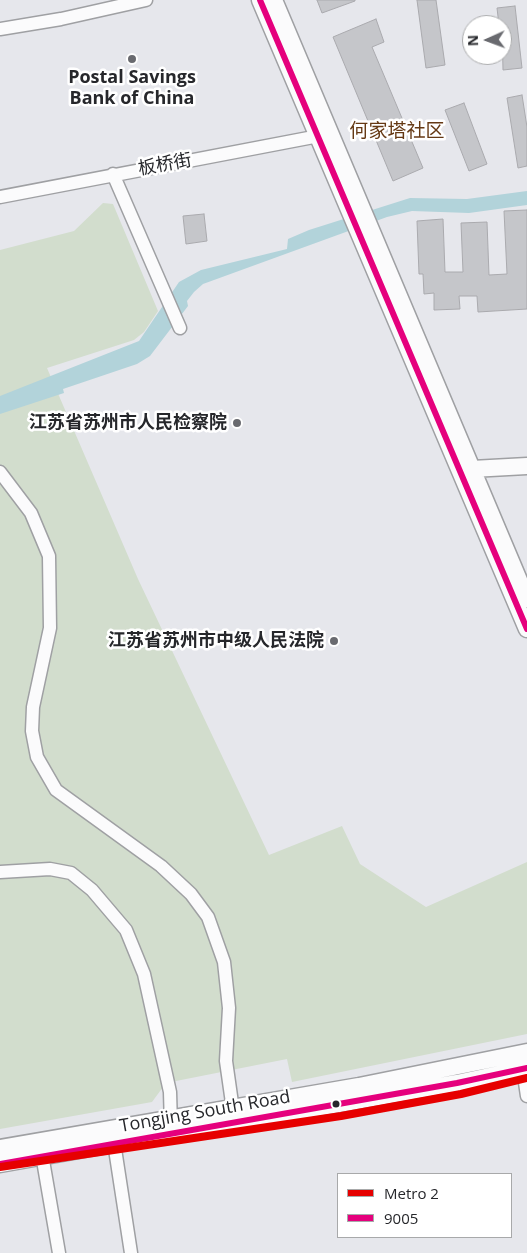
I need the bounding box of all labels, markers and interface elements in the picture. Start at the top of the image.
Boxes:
north arrow [462,15,512,65]
text: N [463,34,482,47]
marker: Postal Savings Bank of China [126,53,138,65]
place label: Postal Savings Bank of China [68,67,196,110]
district label: 何家塔社区 [350,121,444,143]
street label: 板桥街 [137,150,193,180]
place label: 江苏省苏州市人民检察院 [29,412,227,434]
marker: 江苏省苏州市人民检察院 [231,417,243,429]
place label: 江苏省苏州市中级人民法院 [108,630,324,652]
marker: 江苏省苏州市中级人民法院 [328,635,340,647]
street label: Tongjing South Road [118,1086,292,1138]
unlabelled marker [331,1099,341,1109]
legend [337,1173,512,1238]
text: Metro 2 [384,1183,439,1203]
text: 9005 [384,1208,418,1228]

